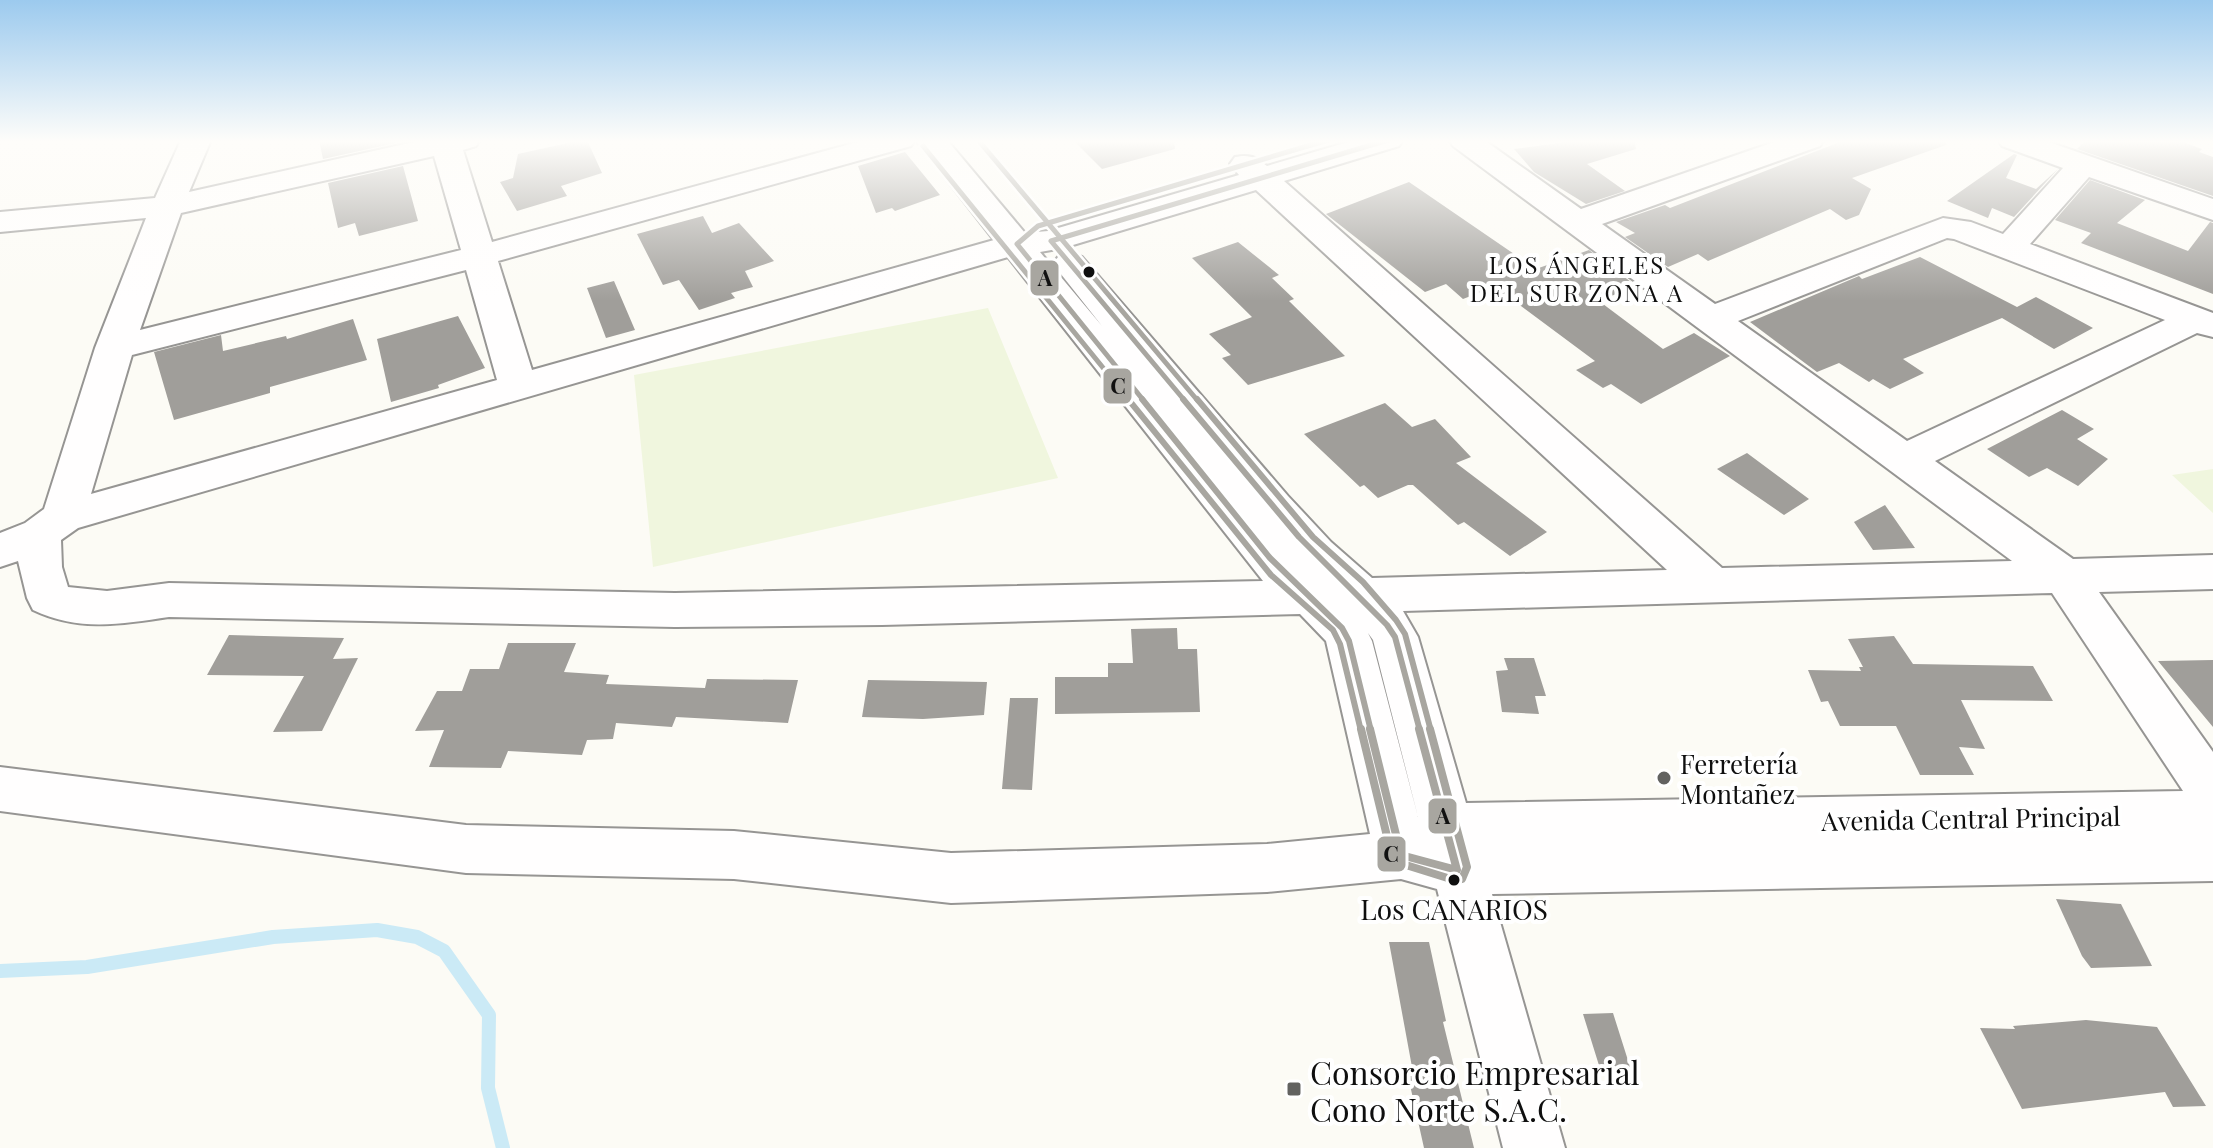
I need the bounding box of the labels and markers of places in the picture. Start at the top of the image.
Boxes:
unlabelled marker [1081,264,1097,280]
place label: Ferretería Montañez [1680,746,1798,811]
marker: Ferretería Montañez [1655,769,1673,787]
marker: Los CANARIOS [1446,872,1462,888]
place label: Los CANARIOS [1360,890,1548,927]
place label: Consorcio Empresarial Cono Norte S.A.C. [1310,1050,1640,1130]
marker: Consorcio Empresarial Cono Norte S.A.C. [1285,1080,1303,1098]

